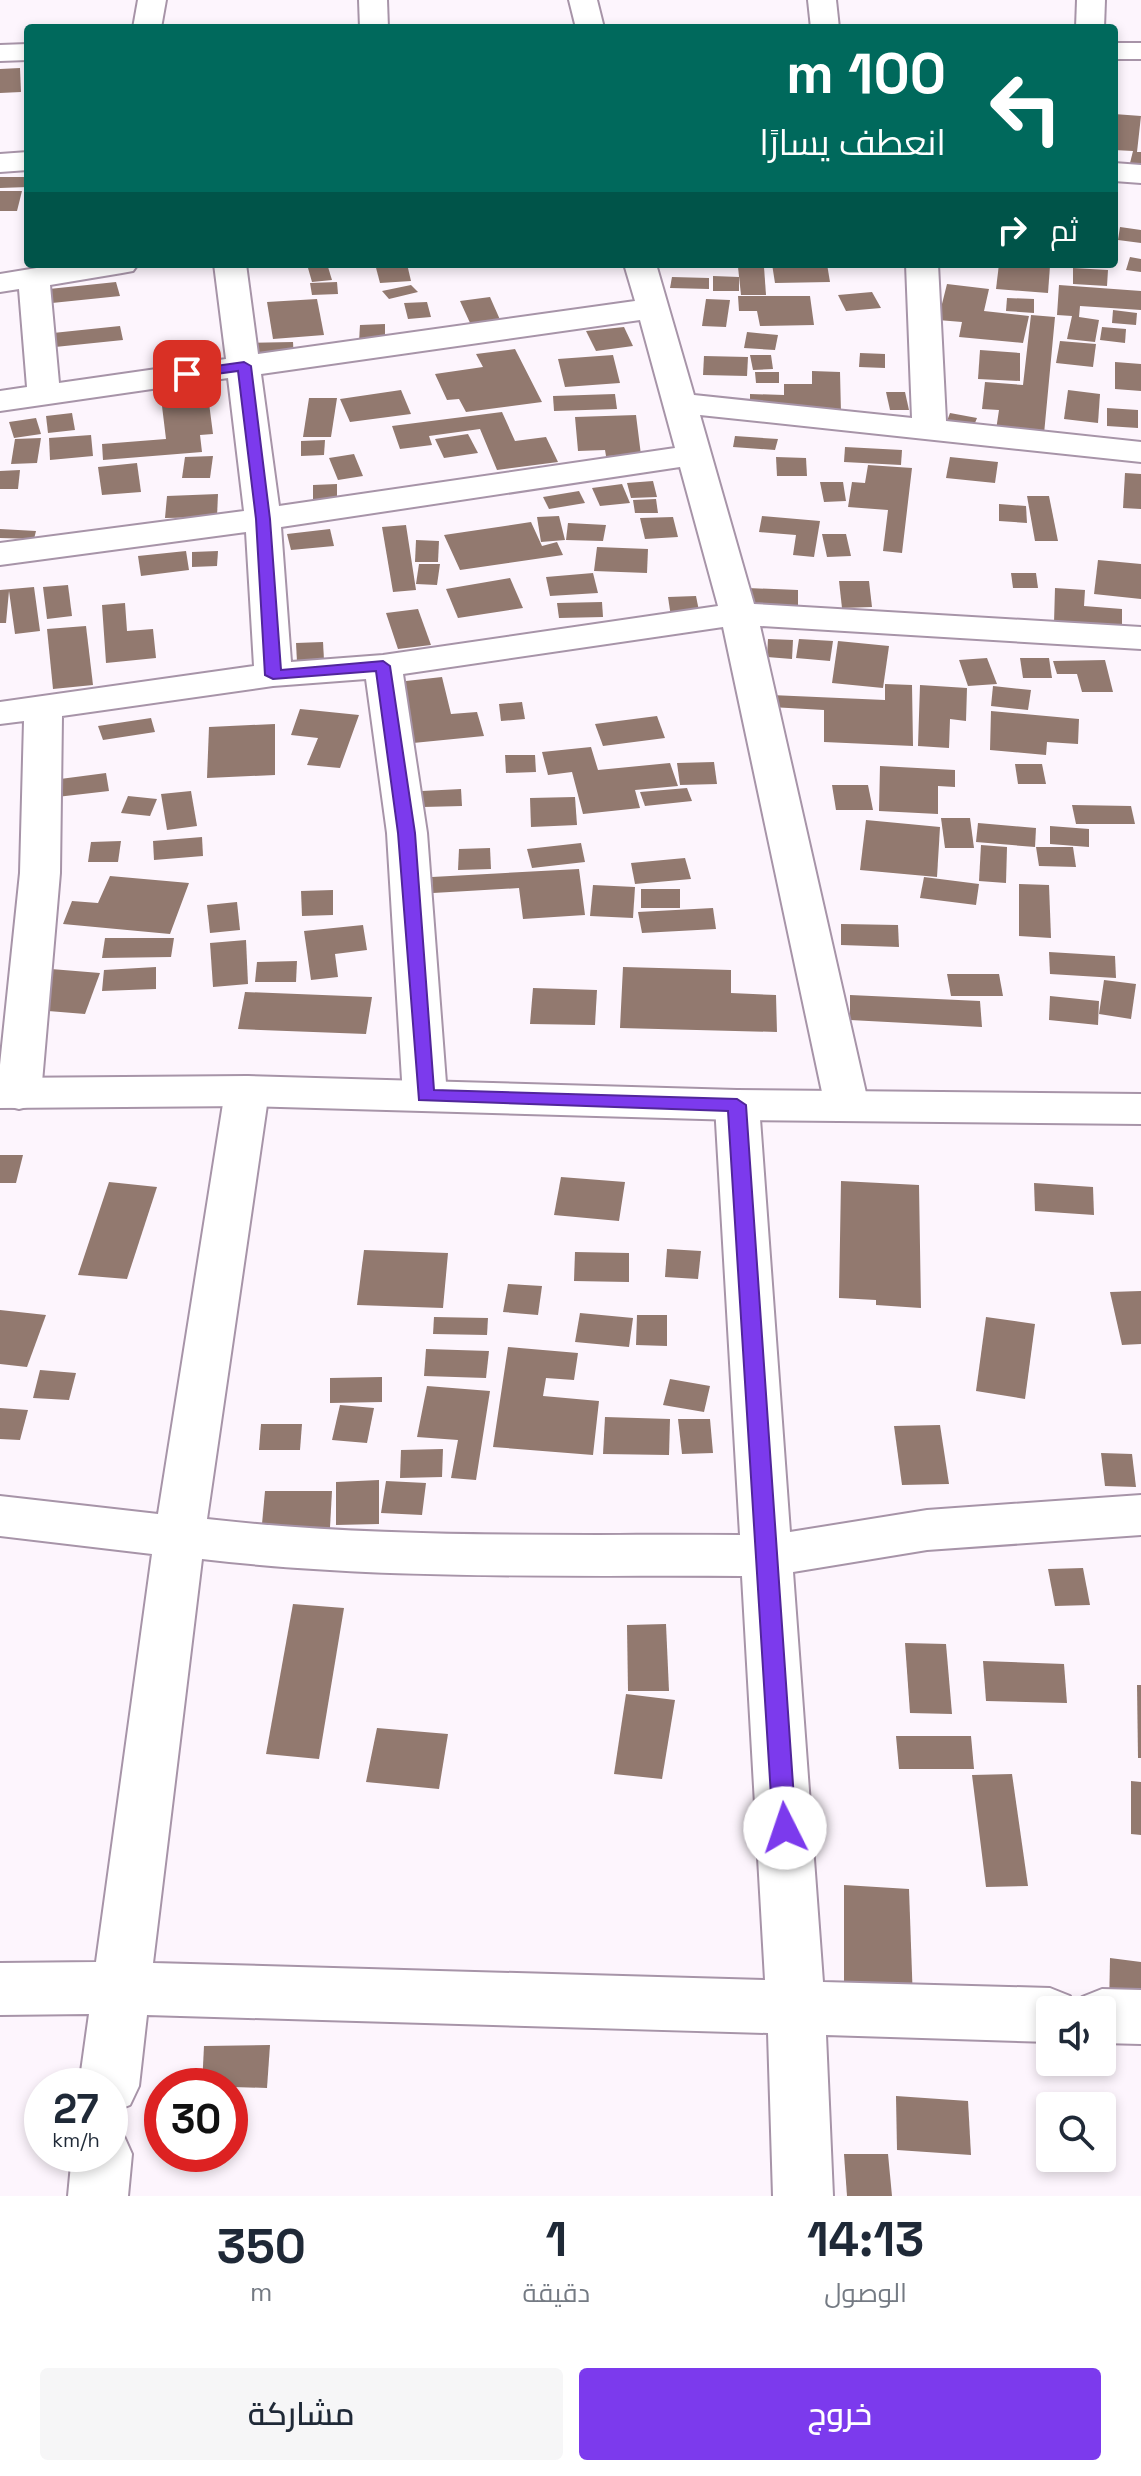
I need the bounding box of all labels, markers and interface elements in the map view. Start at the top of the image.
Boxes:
text: 100 m [786,38,946,109]
icon: left [974,56,1078,160]
text: انعطف يسارًا [759,120,946,166]
icon: right [990,208,1034,252]
text: ثم [1050,211,1078,250]
pin [153,340,221,408]
icon: arrive [165,352,209,396]
position arrow [743,1786,827,1870]
map controls [1036,1996,1116,2172]
button: sound [1036,1996,1116,2076]
speed limit sign: 30 [144,2068,248,2172]
text: 27 [53,2084,99,2135]
button: search [1036,2092,1116,2172]
text: km/h [52,2127,100,2153]
text: 1 [546,2209,567,2270]
text: 14:13 [807,2209,924,2270]
text: 350 [217,2216,306,2277]
text: m [250,2275,272,2309]
text: دقيقة [523,2276,590,2310]
text: الوصول [824,2276,907,2310]
button: مشاركة [40,2368,563,2460]
button: خروج [579,2368,1101,2460]

